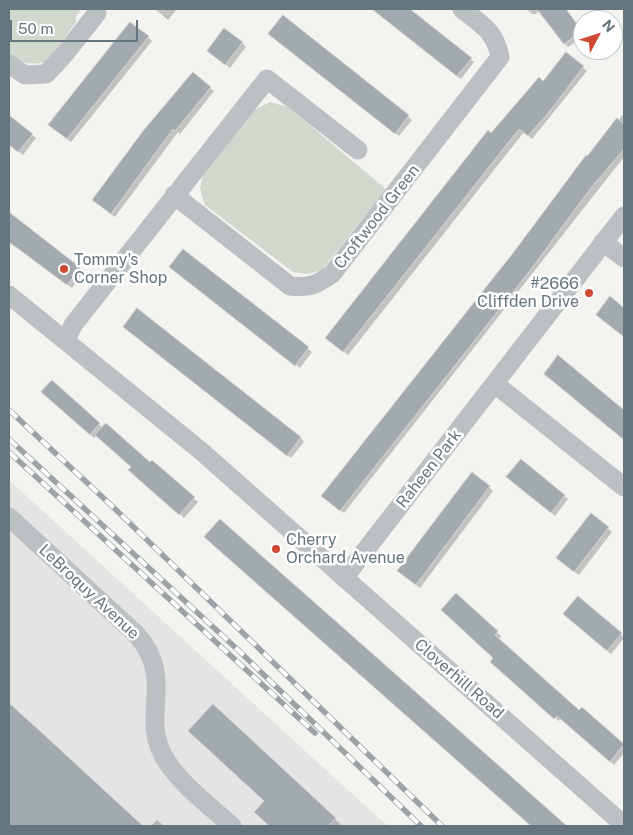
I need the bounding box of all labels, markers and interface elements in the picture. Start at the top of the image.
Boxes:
scale bar [12,10,140,42]
north arrow [573,10,623,60]
text: N [599,17,618,35]
text: 50 m [18,20,53,37]
street label: Croftwood Green [330,161,424,273]
place label: Tommy's Corner Shop [74,250,167,288]
marker: Tommy's Corner Shop [58,263,70,275]
place label: #2666 Cliffden Drive [477,274,579,312]
marker: #2666 Cliffden Drive [583,287,595,299]
street label: Raheen Park [392,426,466,512]
place label: Cherry Orchard Avenue [286,530,405,568]
street label: LeBroquy Avenue [35,541,143,643]
marker: Cherry Orchard Avenue [270,543,282,555]
street label: Cloverhill Road [410,635,508,723]

